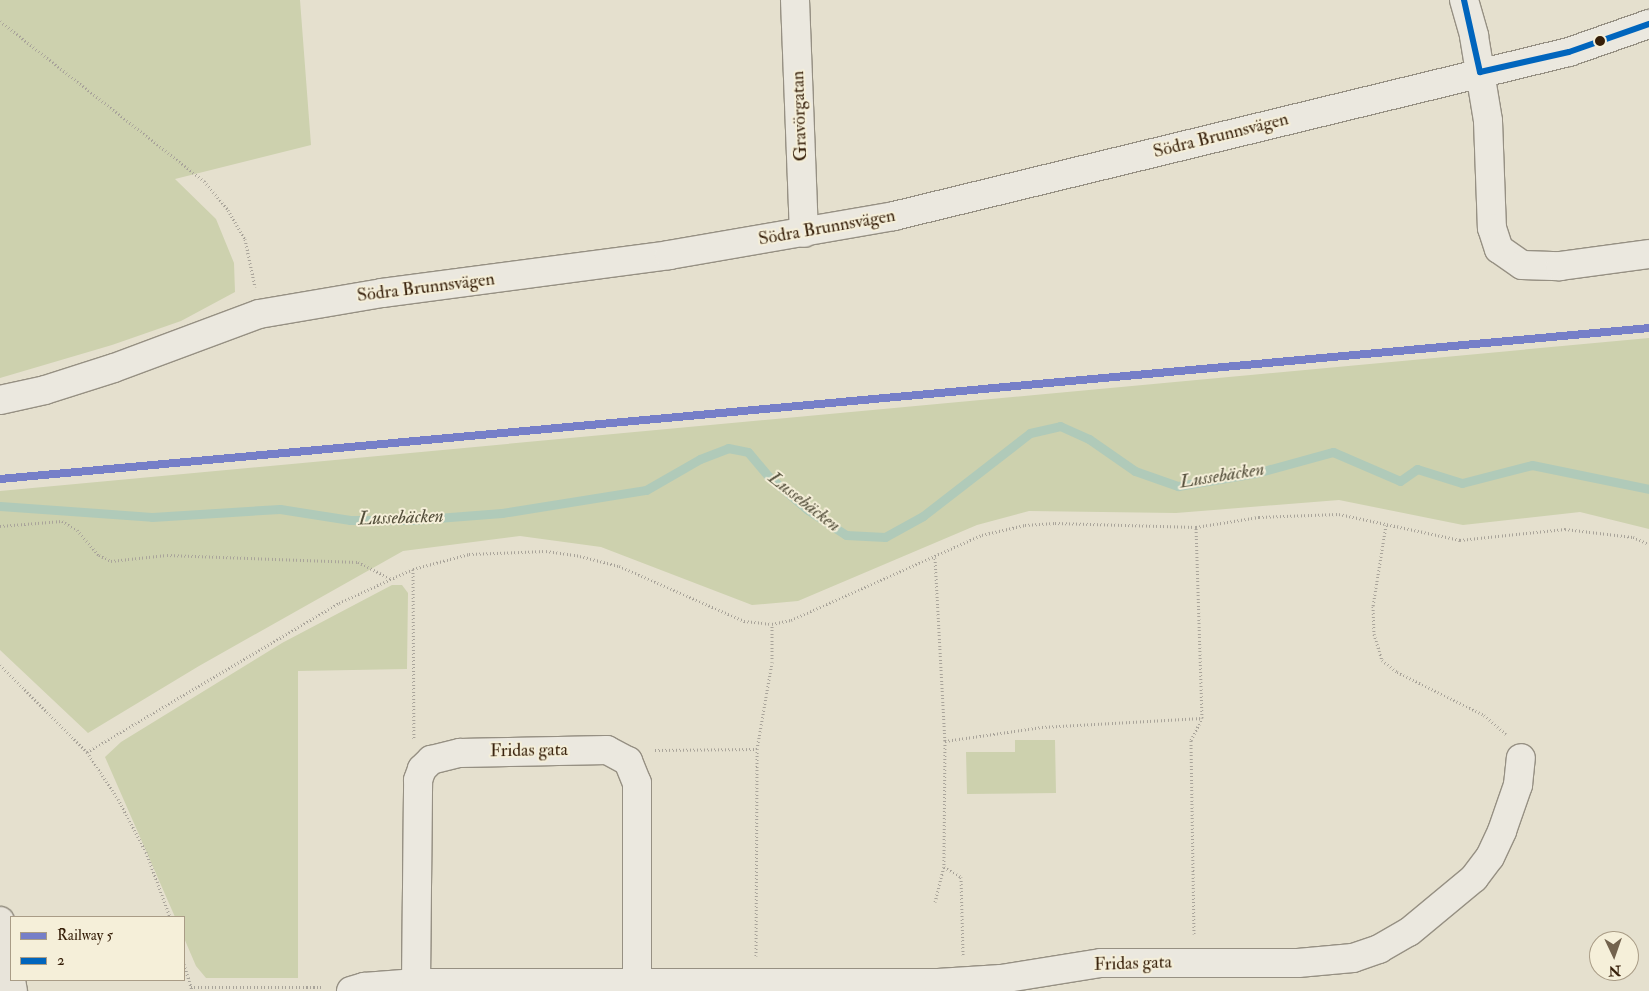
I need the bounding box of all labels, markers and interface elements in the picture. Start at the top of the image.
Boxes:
unlabelled marker [1595,36,1605,46]
street label: Gravörgatan [788,70,812,162]
street label: Södra Brunnsvägen [1151,109,1291,163]
street label: Södra Brunnsvägen [757,205,897,251]
street label: Södra Brunnsvägen [356,269,496,307]
water label: Lussebäcken [1178,458,1266,494]
water label: Lussebäcken [763,467,845,537]
water label: Lussebäcken [358,505,444,531]
street label: Fridas gata [490,740,568,762]
legend [10,916,185,981]
text: Railway 5 [57,926,113,945]
north arrow [1589,931,1639,981]
text: 2 [57,951,65,970]
street label: Fridas gata [1094,952,1172,976]
text: N [1608,962,1621,979]

